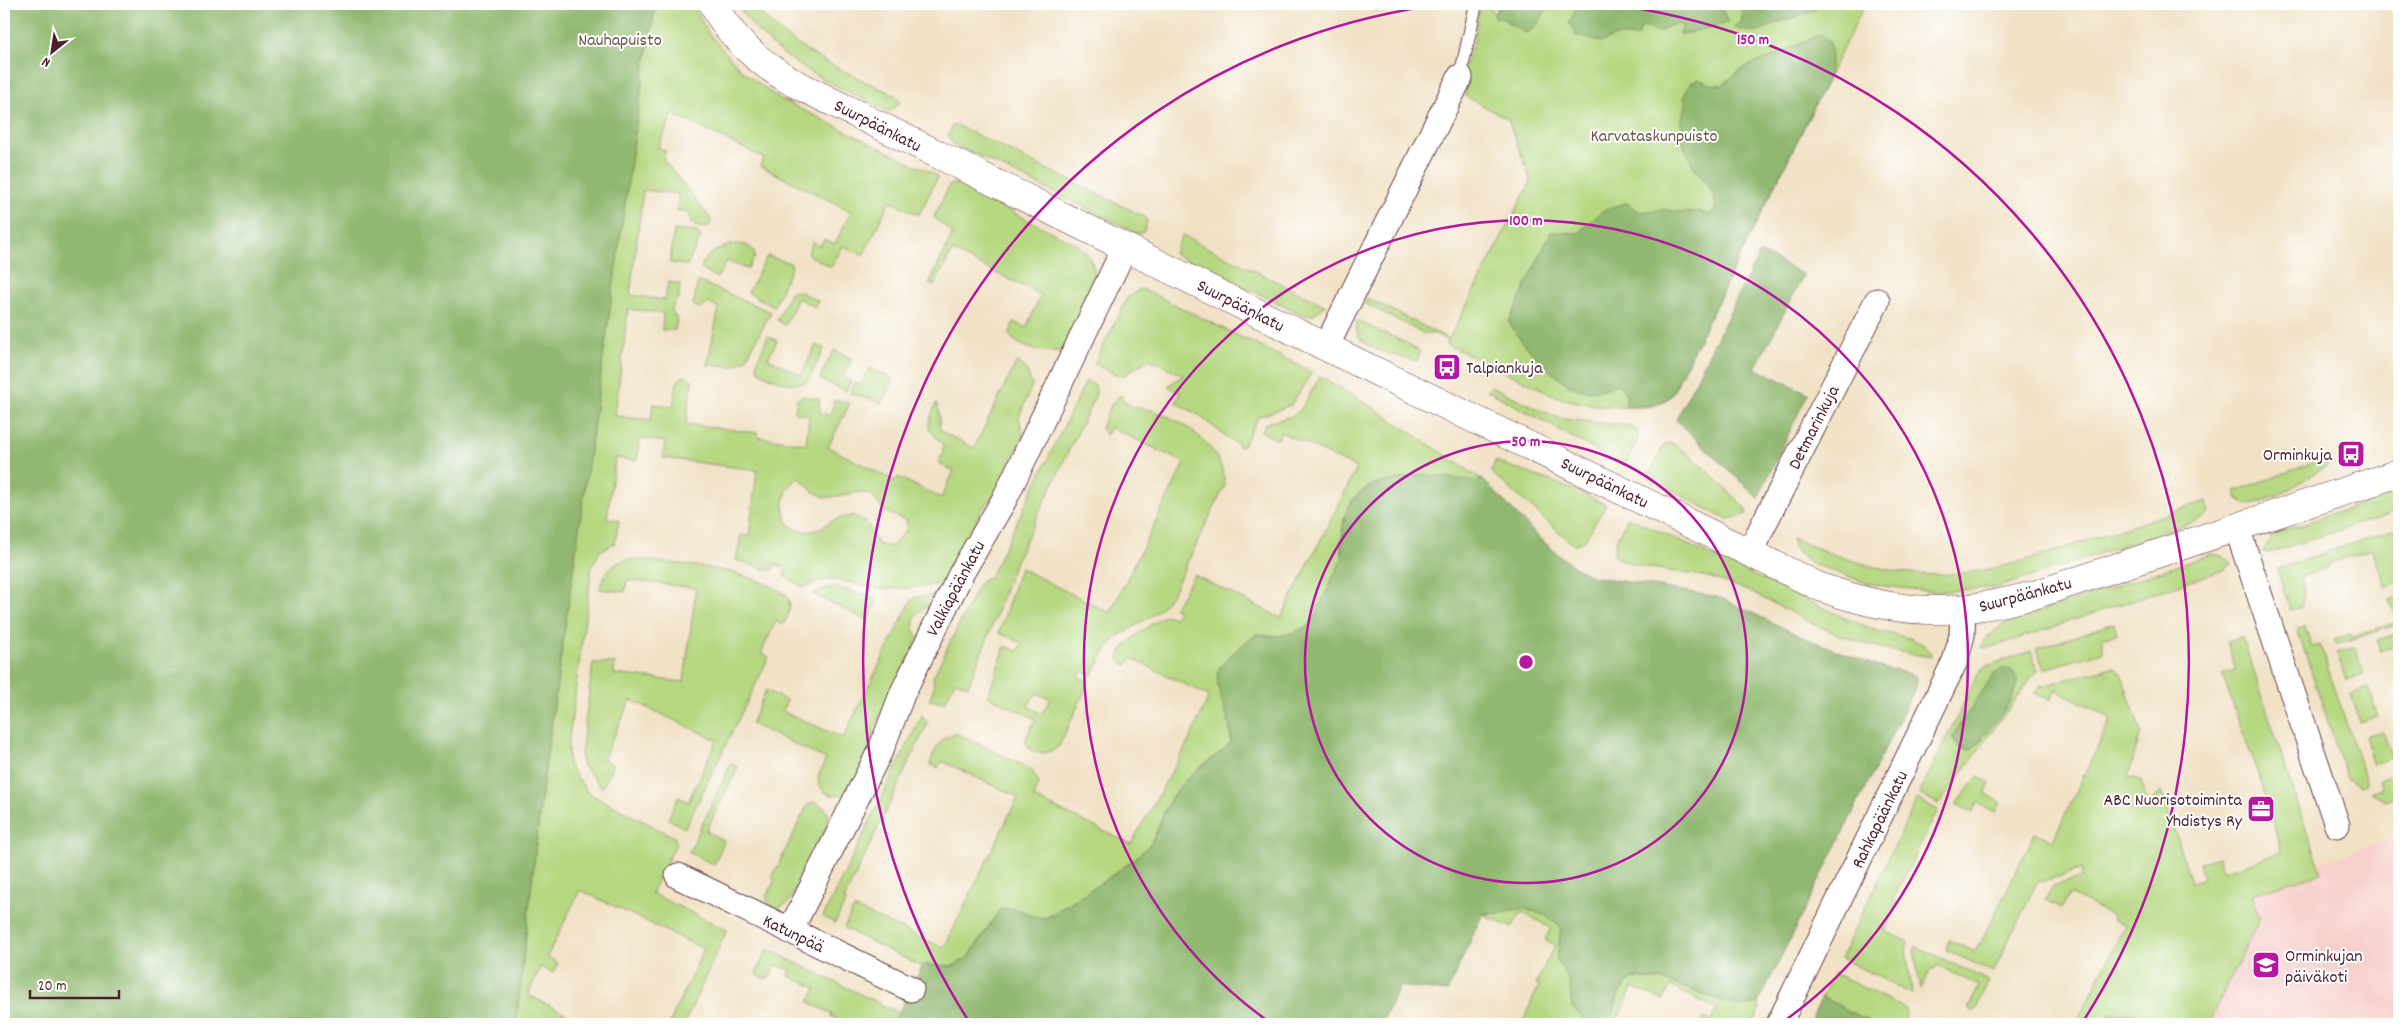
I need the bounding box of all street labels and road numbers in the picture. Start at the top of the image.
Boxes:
street label: Suurpäänkatu [829,95,925,160]
street label: Suurpäänkatu [1192,275,1288,340]
street label: Detmarinkuja [1783,381,1847,474]
street label: Suurpäänkatu [1556,452,1652,516]
street label: Valkiapäänkatu [921,537,993,642]
street label: Suurpäänkatu [1977,572,2075,621]
street label: Rahkapäänkatu [1847,767,1916,873]
street label: Katunpää [758,910,828,961]

